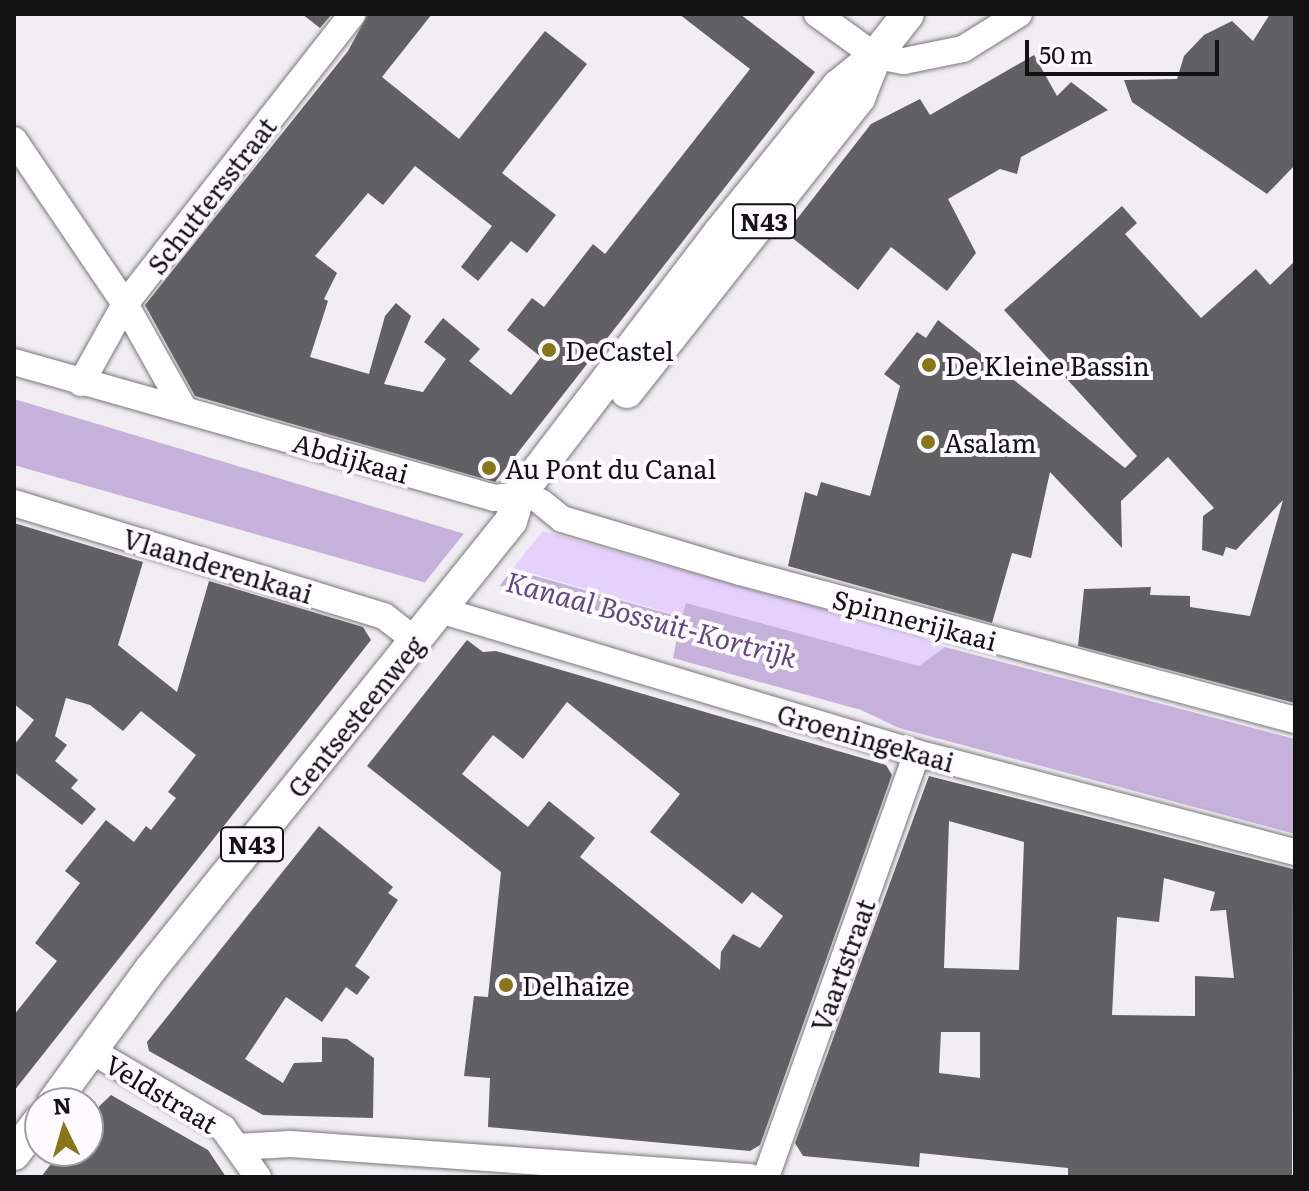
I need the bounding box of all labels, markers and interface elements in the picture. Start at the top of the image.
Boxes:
scale bar [1029,24,1223,74]
text: 50 m [1039,36,1093,71]
street label: Schuttersstraat [140,110,282,280]
road number: N43 [732,201,796,241]
place label: DeCastel [565,334,674,366]
marker: DeCastel [540,341,558,359]
place label: De Kleine Bassin [945,349,1150,381]
marker: De Kleine Bassin [920,356,938,374]
street label: Abdijkaai [290,426,412,488]
place label: Asalam [944,426,1037,458]
marker: Asalam [919,433,937,451]
place label: Au Pont du Canal [505,452,716,484]
marker: Au Pont du Canal [480,459,498,477]
street label: Vlaanderenkaai [119,521,317,609]
water label: Kanaal Bossuit-Kortrijk [503,563,801,673]
street label: Spinnerijkaai [830,582,1000,656]
street label: Gentsesteenweg [280,629,430,803]
street label: Groeningekaai [774,697,958,777]
road number: N43 [220,824,284,864]
street label: Vaartstraat [804,894,880,1036]
place label: Delhaize [522,969,630,1001]
marker: Delhaize [497,976,515,994]
street label: Veldstraat [100,1047,224,1139]
north arrow [24,1087,104,1167]
text: N [51,1087,73,1122]

